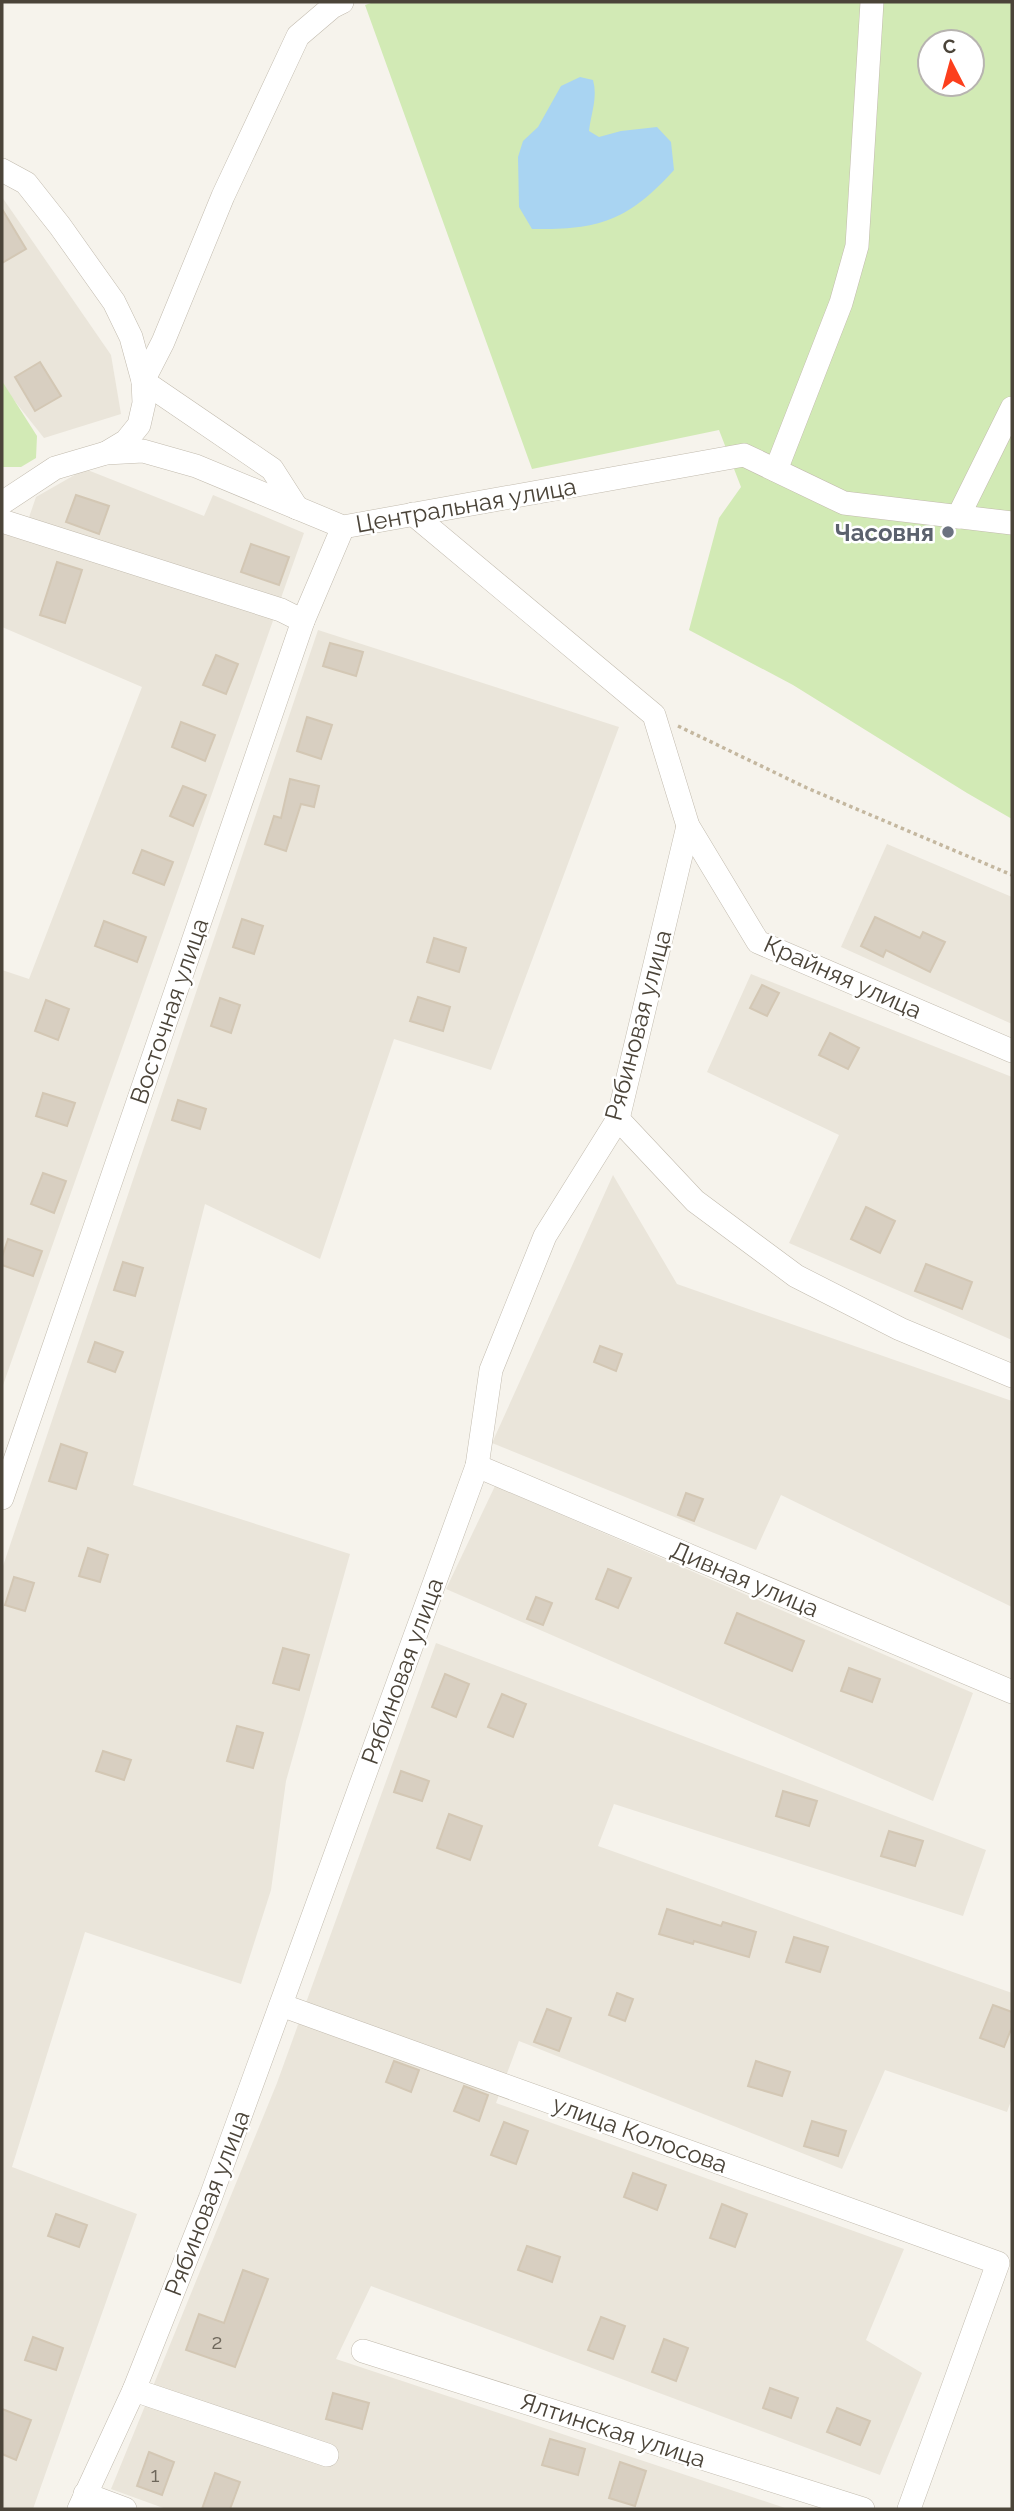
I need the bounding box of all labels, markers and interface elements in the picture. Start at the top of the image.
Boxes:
north arrow [916,28,986,98]
text: С [942,34,957,58]
street label: Центральная улица [354,471,578,539]
place label: Часовня [835,518,934,547]
marker: Часовня [940,524,956,540]
street label: Восточная улица [124,914,214,1108]
street label: Рябиновая улица [599,927,677,1123]
street label: Крайняя улица [760,929,926,1025]
street label: Дивная улица [667,1535,823,1623]
street label: Рябиновая улица [355,1574,449,1768]
street label: улица Колосова [549,2089,731,2179]
street label: Рябиновая улица [158,2106,256,2300]
house number: 2 [212,2329,222,2354]
street label: Ялтинская улица [517,2386,709,2474]
house number: 1 [151,2462,160,2487]

